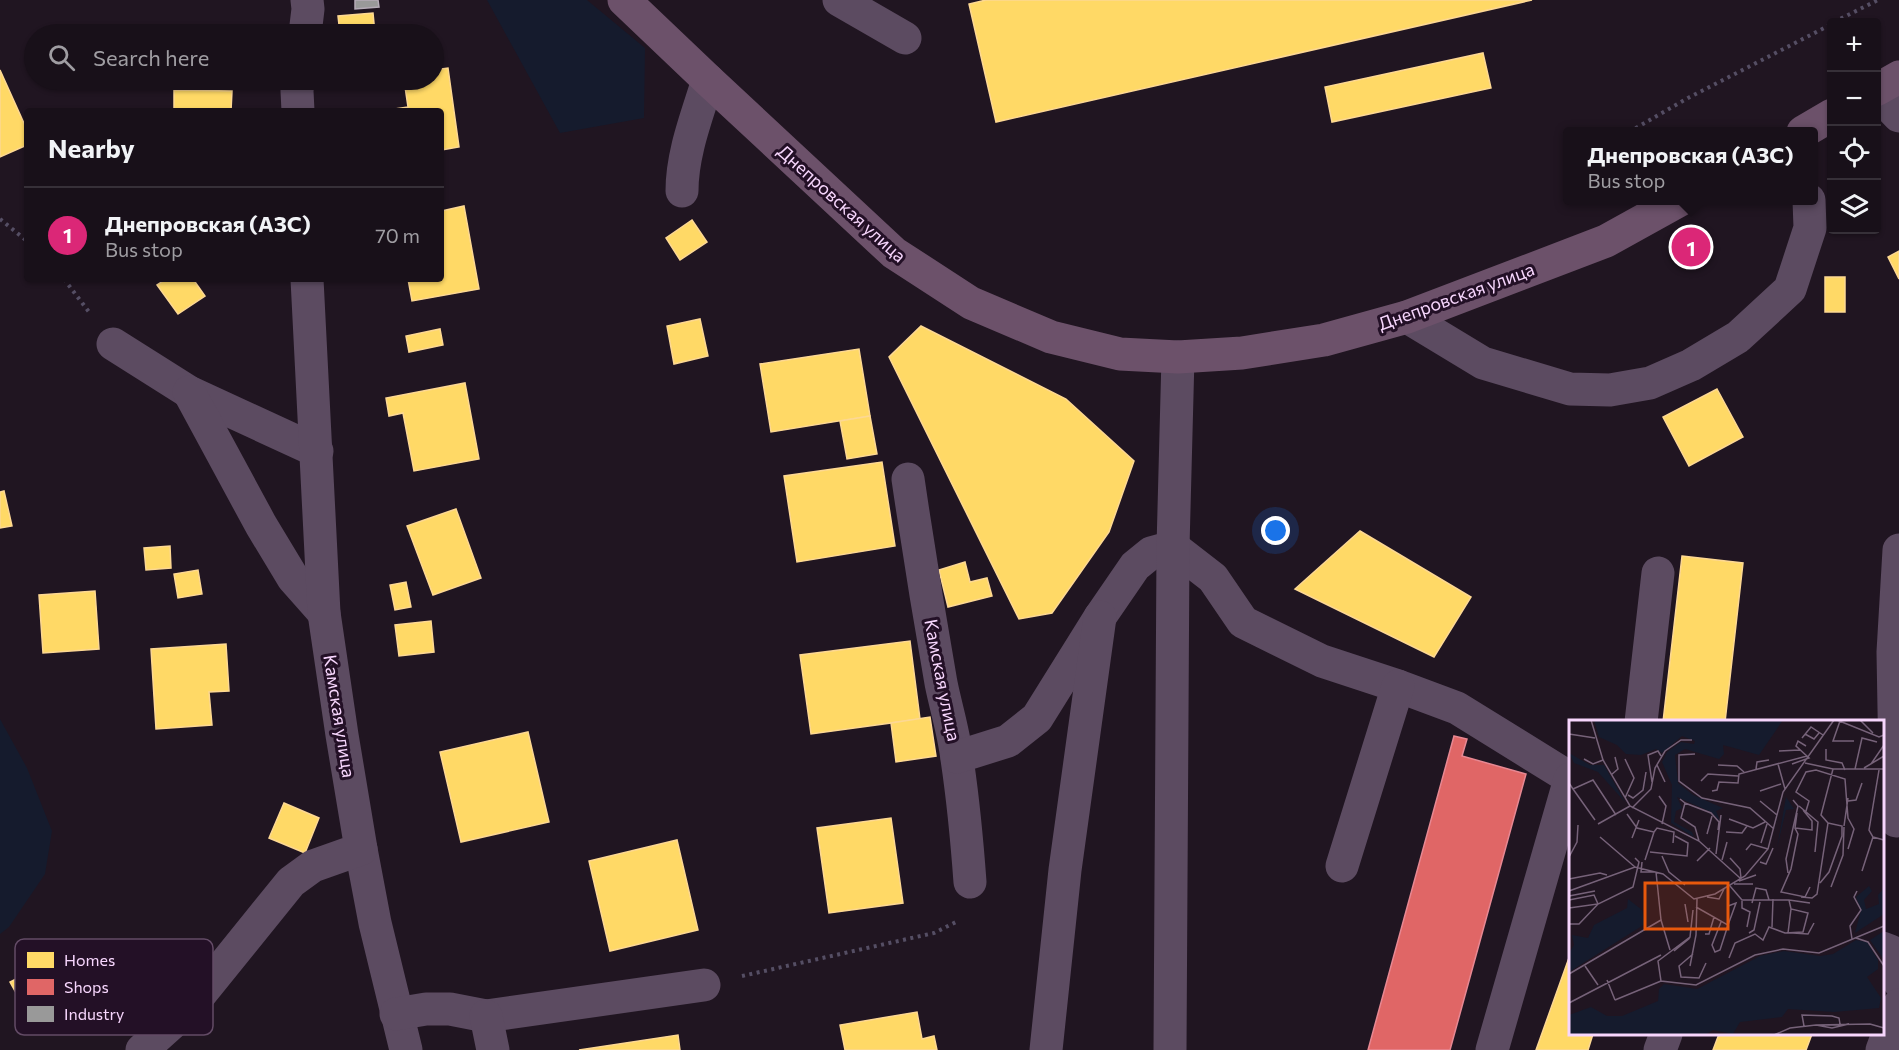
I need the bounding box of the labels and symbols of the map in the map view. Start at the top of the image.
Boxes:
street label: Днепровская улица [773,140,911,266]
pin: 1 [1672,224,1710,270]
street label: Днепровская улица [1375,257,1537,335]
your location [1261,516,1290,545]
street label: Камская улица [920,617,966,743]
street label: Камская улица [319,653,361,779]
inset map [1569,720,1884,1035]
legend [15,939,213,1035]
text: Homes [64,950,115,969]
text: Shops [64,977,109,996]
text: Industry [64,1004,124,1023]

